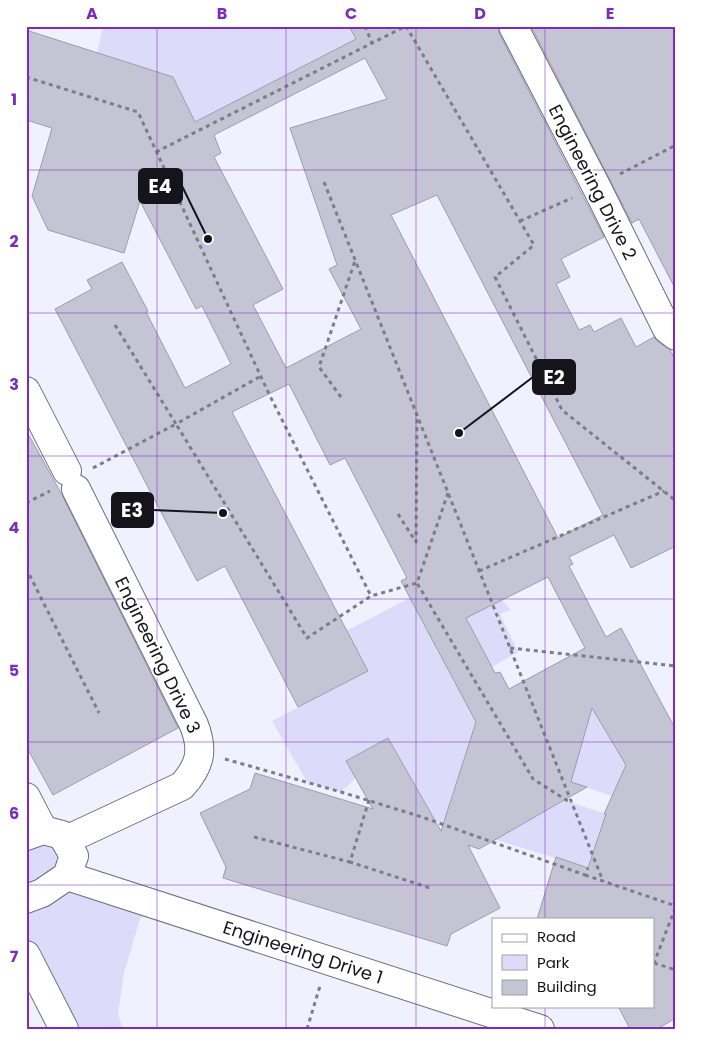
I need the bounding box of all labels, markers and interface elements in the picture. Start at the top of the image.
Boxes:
text: A [86,2,98,25]
text: B [217,2,227,25]
text: C [345,2,357,25]
text: D [474,2,486,25]
text: E [606,2,614,25]
text: 1 [11,88,17,111]
street label: Engineering Drive 2 [543,100,643,264]
callout: E4 [139,169,182,203]
text: E4 [148,173,172,200]
text: 2 [9,230,19,253]
callout: E2 [533,360,575,394]
text: E2 [543,364,565,391]
text: 3 [9,373,19,396]
callout: E3 [112,493,153,527]
text: E3 [121,497,143,524]
text: 4 [9,516,20,539]
street label: Engineering Drive 3 [109,573,207,737]
text: 5 [9,659,19,682]
text: 6 [9,802,19,825]
street label: Engineering Drive 1 [220,914,386,990]
legend [492,918,654,1008]
text: Road [537,926,576,947]
text: 7 [10,945,19,968]
text: Park [537,952,569,973]
text: Building [537,976,597,997]

